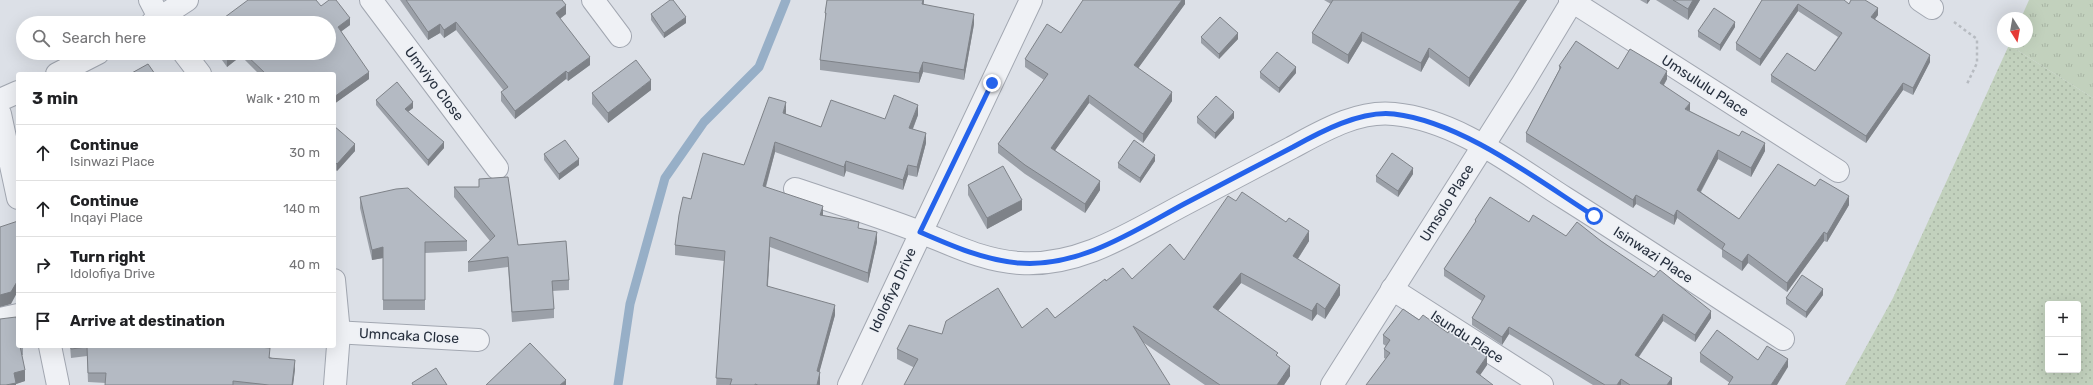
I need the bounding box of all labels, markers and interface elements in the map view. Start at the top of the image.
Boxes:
north arrow [1997,12,2033,48]
search box [16,16,336,60]
icon: search [30,27,52,49]
text: Search here [62,29,146,47]
street label: Umviyo Close [401,44,467,124]
street label: Umsululu Place [1658,51,1752,121]
route end [983,74,1001,92]
text: 3 min [32,88,78,108]
text: Walk · 210 m [246,91,320,106]
text: Continue [70,136,139,154]
icon: ahead [32,142,54,164]
text: 30 m [289,145,320,160]
text: Isinwazi Place [70,154,155,169]
street label: Umsolo Place [1416,161,1478,245]
text: Continue [70,192,139,210]
icon: ahead [32,198,54,220]
text: 140 m [283,201,320,216]
route start [1585,207,1603,225]
text: Inqayi Place [70,210,143,225]
street label: Isinwazi Place [1610,223,1696,287]
street label: Idolofiya Drive [866,245,920,335]
text: Turn right [70,248,145,266]
icon: right [32,254,54,276]
text: 40 m [289,257,320,272]
text: Idolofiya Drive [70,266,155,281]
map controls [2045,301,2081,373]
button: + [2045,301,2081,337]
street label: Isundu Place [1427,307,1507,367]
icon: arrive [32,310,54,332]
text: Arrive at destination [70,312,225,330]
street label: Umncaka Close [359,325,460,347]
button: − [2045,337,2081,373]

